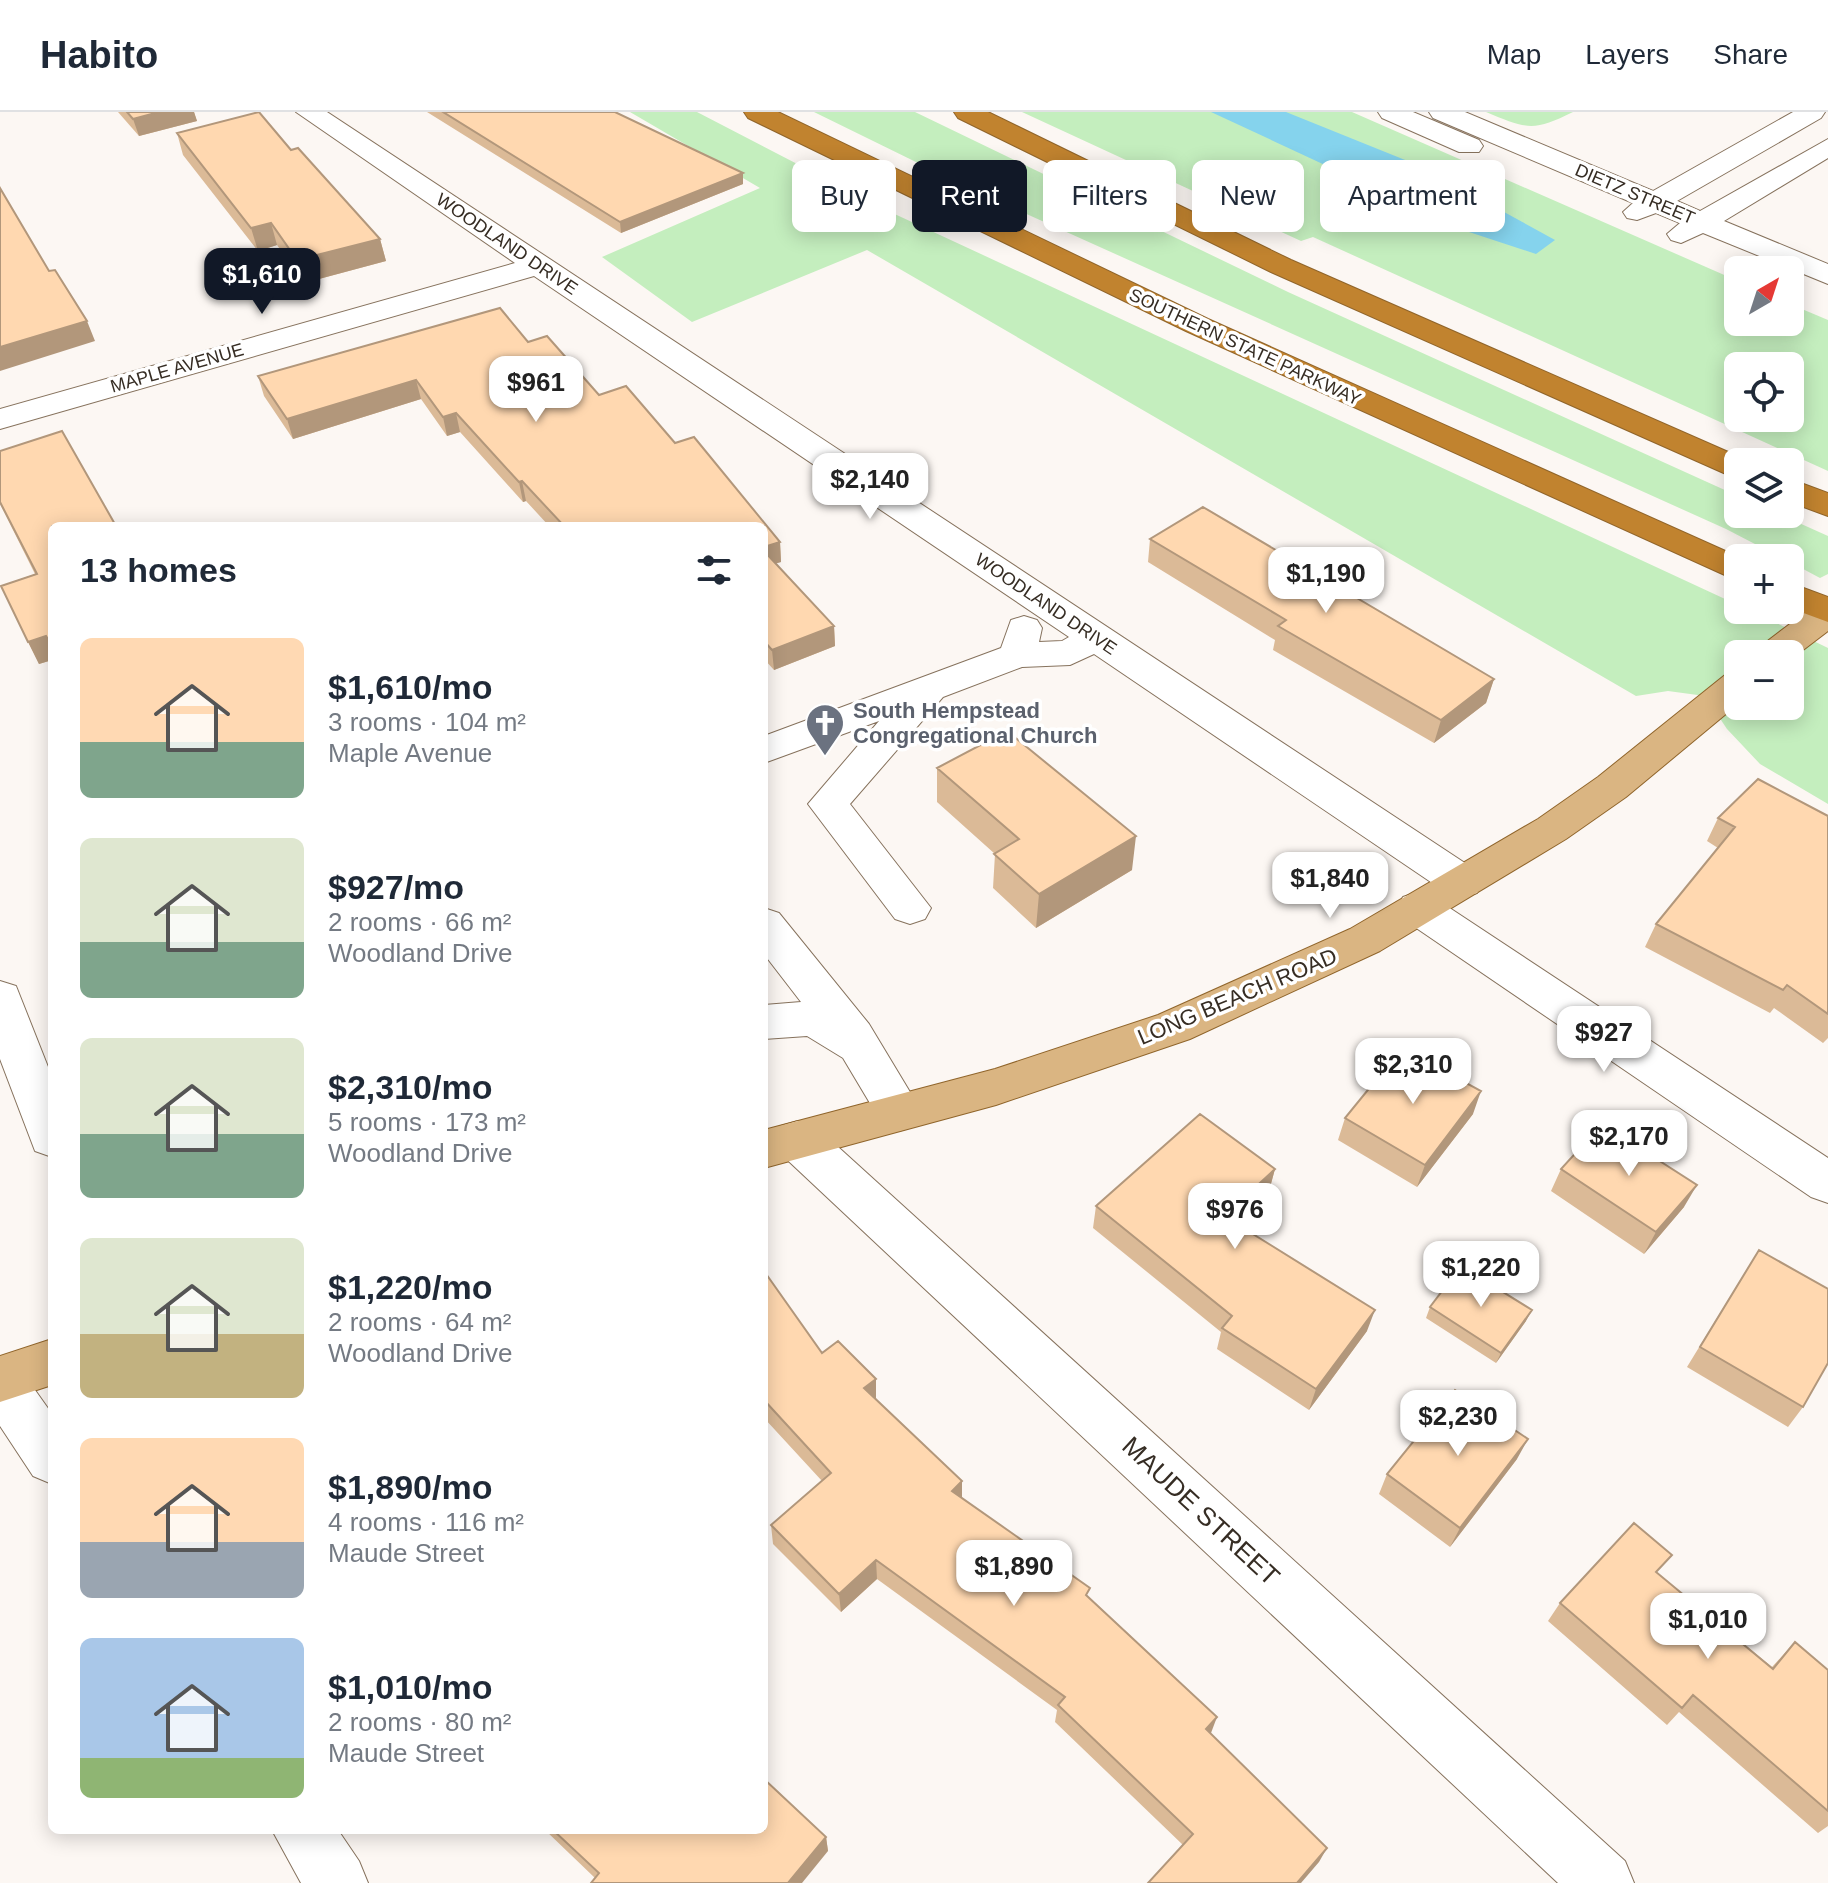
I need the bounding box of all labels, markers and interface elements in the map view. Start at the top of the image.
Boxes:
text: Habito [40,34,158,76]
text: Map [1487,39,1541,70]
text: Layers [1585,39,1669,70]
text: Share [1713,39,1788,70]
chip: Buy [792,160,896,232]
chip: Rent [912,160,1027,232]
chip: Filters [1043,160,1176,232]
chip: New [1192,160,1304,232]
chip: Apartment [1320,160,1505,232]
street label: DIETZ STREET [1572,160,1698,228]
street label: WOODLAND DRIVE [433,189,581,299]
pin: $1,610 [197,248,327,316]
north arrow [1724,256,1804,336]
map controls [1724,256,1804,720]
text: $1,610 [222,259,302,289]
street label: SOUTHERN STATE PARKWAY [1126,284,1364,410]
street label: MAPLE AVENUE [108,339,246,397]
button: locate [1724,352,1804,432]
pin: $961 [489,356,583,424]
text: $961 [507,367,565,397]
button: layers [1724,448,1804,528]
pin: $2,140 [805,453,935,521]
text: $2,140 [830,464,910,494]
button: + [1724,544,1804,624]
pin: $1,190 [1261,547,1391,615]
icon: filters [692,548,736,592]
street label: WOODLAND DRIVE [972,549,1120,659]
text: 13 homes [80,551,237,589]
text: $1,190 [1286,558,1366,588]
button: − [1724,640,1804,720]
text: $1,610/mo [328,668,492,706]
icon: home [144,670,240,766]
place label: South Hempstead Congregational Church [853,698,1097,748]
church icon: South Hempstead Congregational Church [804,702,846,757]
text: 3 rooms · 104 m² [328,707,526,737]
text: Maple Avenue [328,738,492,768]
pin: $1,840 [1265,852,1395,920]
text: $1,840 [1290,863,1370,893]
text: $927/mo [328,868,464,906]
icon: home [144,870,240,966]
text: 2 rooms · 66 m² [328,907,512,937]
text: Woodland Drive [328,938,513,968]
street label: LONG BEACH ROAD [1134,943,1341,1050]
pin: $927 [1557,1006,1651,1074]
text: $927 [1575,1017,1633,1047]
pin: $2,310 [1348,1038,1478,1106]
text: $2,310 [1373,1049,1453,1079]
text: $2,310/mo [328,1068,492,1106]
icon: home [144,1070,240,1166]
text: 5 rooms · 173 m² [328,1107,526,1137]
pin: $2,170 [1564,1110,1694,1178]
text: $2,170 [1589,1121,1669,1151]
text: Woodland Drive [328,1138,513,1168]
pin: $976 [1188,1183,1282,1251]
text: $976 [1206,1194,1264,1224]
pin: $1,220 [1416,1241,1546,1309]
text: $1,220 [1441,1252,1521,1282]
text: $1,220/mo [328,1268,492,1306]
icon: home [144,1270,240,1366]
text: 2 rooms · 64 m² [328,1307,512,1337]
text: Woodland Drive [328,1338,513,1368]
pin: $2,230 [1393,1390,1523,1458]
text: $2,230 [1418,1401,1498,1431]
street label: MAUDE STREET [1116,1431,1286,1592]
text: $1,890/mo [328,1468,492,1506]
icon: home [144,1470,240,1566]
text: 4 rooms · 116 m² [328,1507,524,1537]
text: Maude Street [328,1538,484,1568]
pin: $1,890 [949,1540,1079,1608]
text: $1,890 [974,1551,1054,1581]
pin: $1,010 [1643,1593,1773,1661]
text: $1,010 [1668,1604,1748,1634]
text: $1,010/mo [328,1668,492,1706]
icon: home [144,1670,240,1766]
text: 2 rooms · 80 m² [328,1707,512,1737]
text: Maude Street [328,1738,484,1768]

